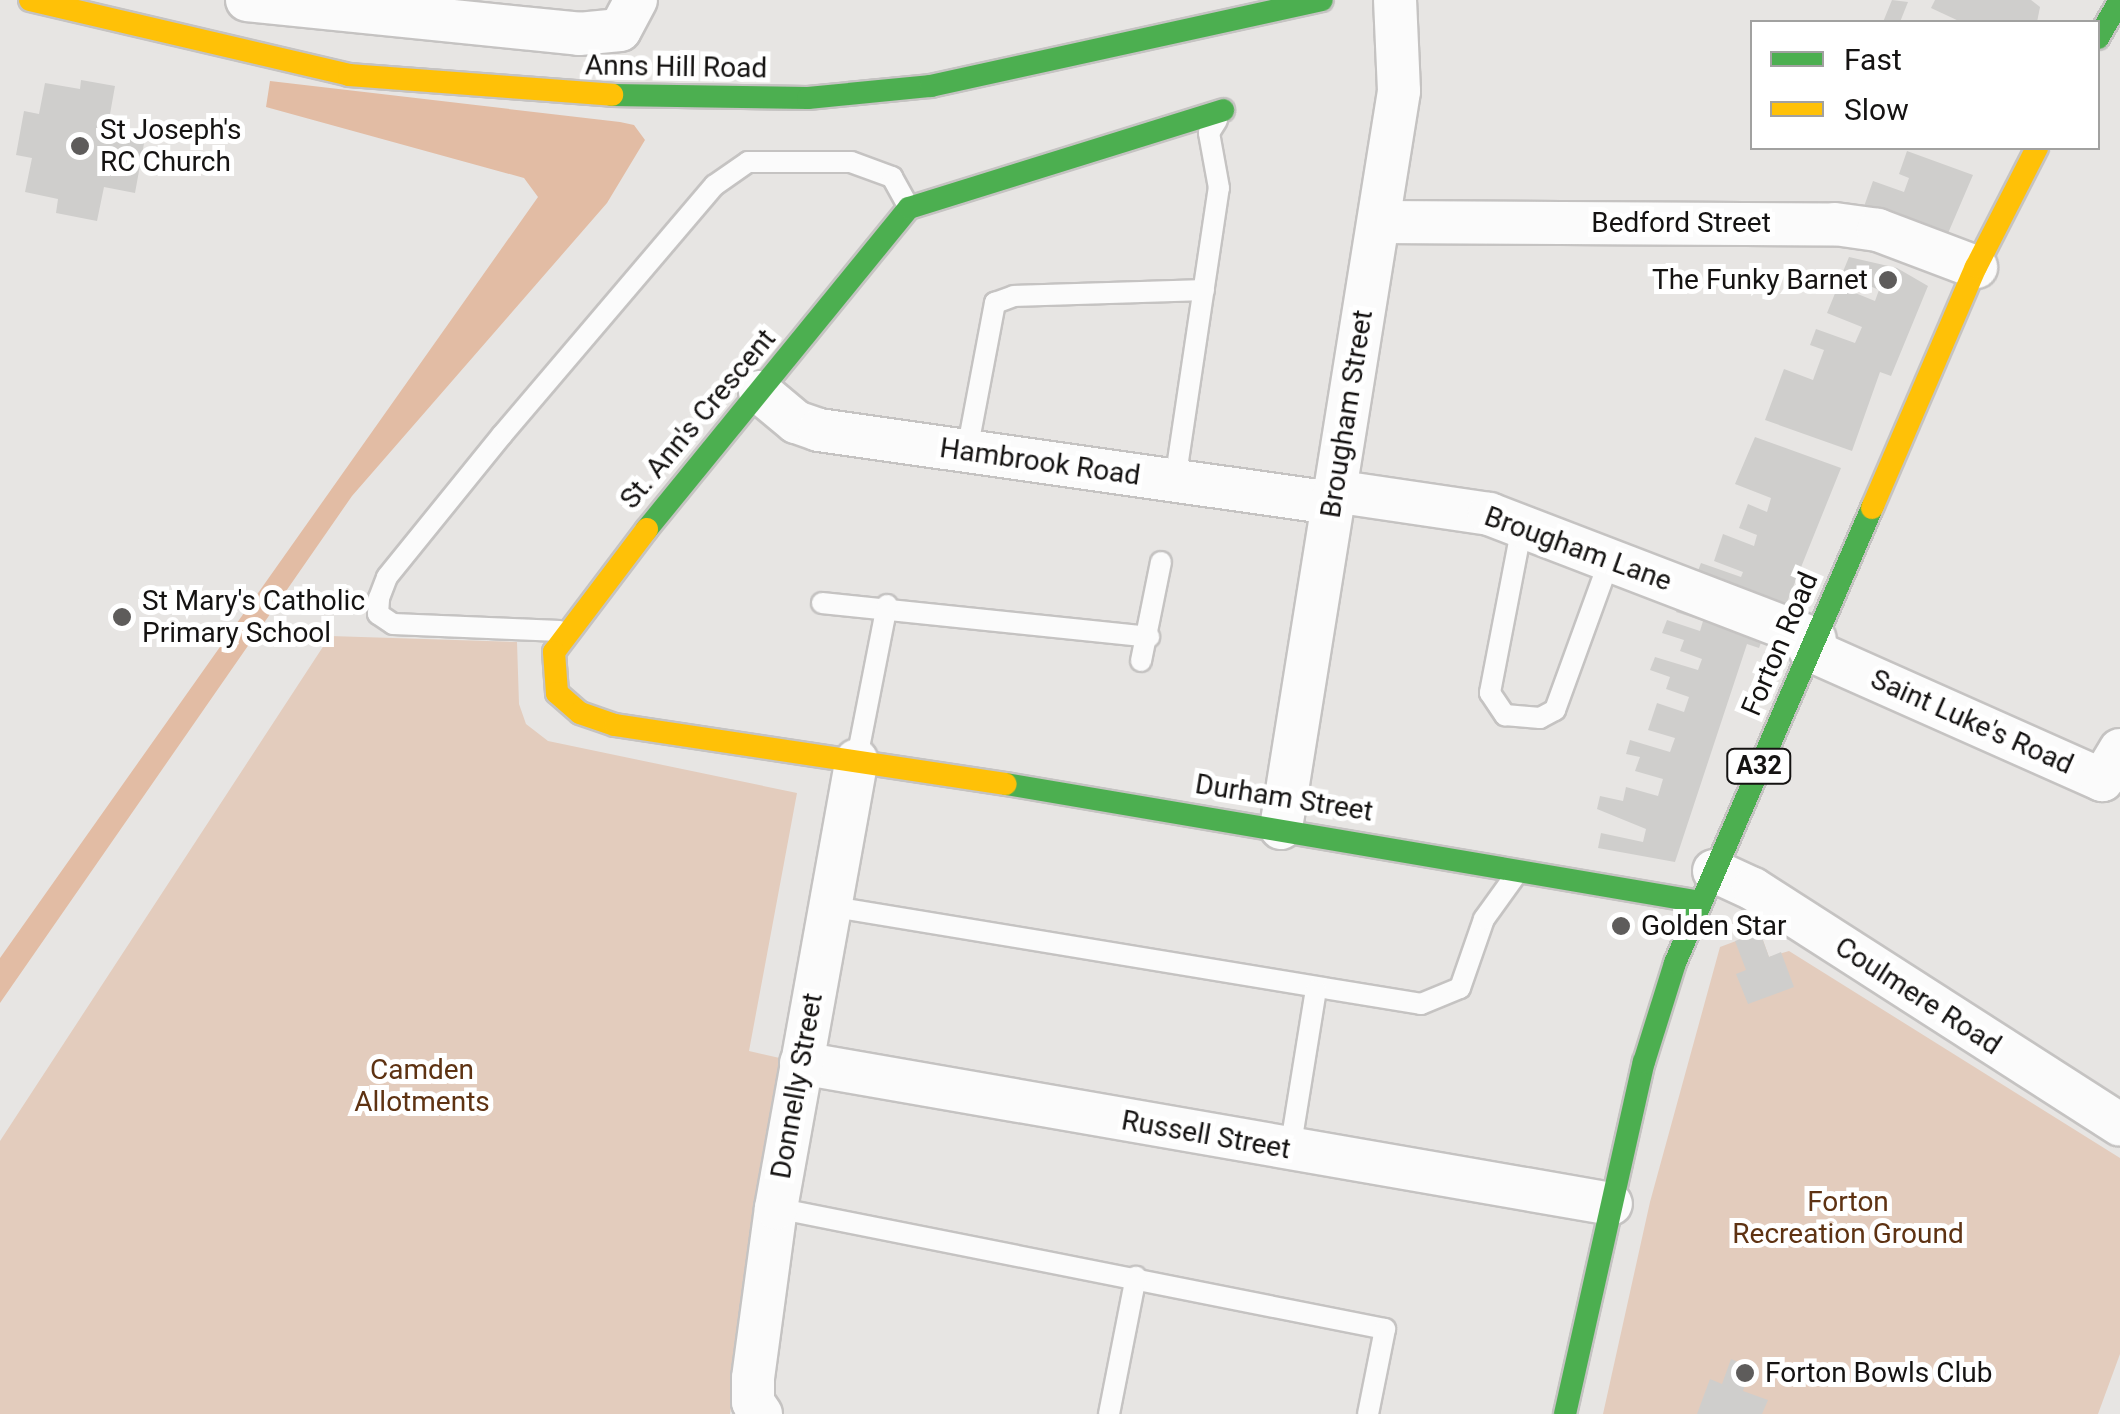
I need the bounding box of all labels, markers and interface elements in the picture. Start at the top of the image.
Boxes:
legend [1750,20,2100,150]
text: Fast [1844,42,1902,77]
street label: Anns Hill Road [585,49,767,85]
text: Slow [1844,92,1909,127]
place label: St Joseph's RC Church [100,113,241,179]
marker: St Joseph's RC Church [69,135,91,157]
street label: Bedford Street [1591,206,1771,240]
place label: The Funky Barnet [1652,263,1868,297]
marker: The Funky Barnet [1877,269,1899,291]
street label: Brougham Street [1314,308,1380,520]
street label: St. Ann's Crescent [613,322,783,516]
street label: Hambrook Road [938,431,1142,493]
street label: Brougham Lane [1480,500,1676,598]
street label: Forton Road [1735,567,1825,721]
place label: St Mary's Catholic Primary School [142,584,365,650]
marker: St Mary's Catholic Primary School [111,606,133,628]
street label: Saint Luke's Road [1866,662,2078,782]
road number: A32 [1724,746,1794,786]
street label: Durham Street [1193,767,1375,829]
place label: Golden Star [1641,909,1786,943]
marker: Golden Star [1610,915,1632,937]
street label: Coulmere Road [1829,930,2007,1062]
street label: Donnelly Street [764,991,830,1181]
park label: Camden Allotments [354,1053,490,1119]
street label: Russell Street [1119,1104,1293,1166]
park label: Forton Recreation Ground [1732,1185,1964,1251]
place label: Forton Bowls Club [1765,1356,1992,1390]
marker: Forton Bowls Club [1734,1362,1756,1384]

